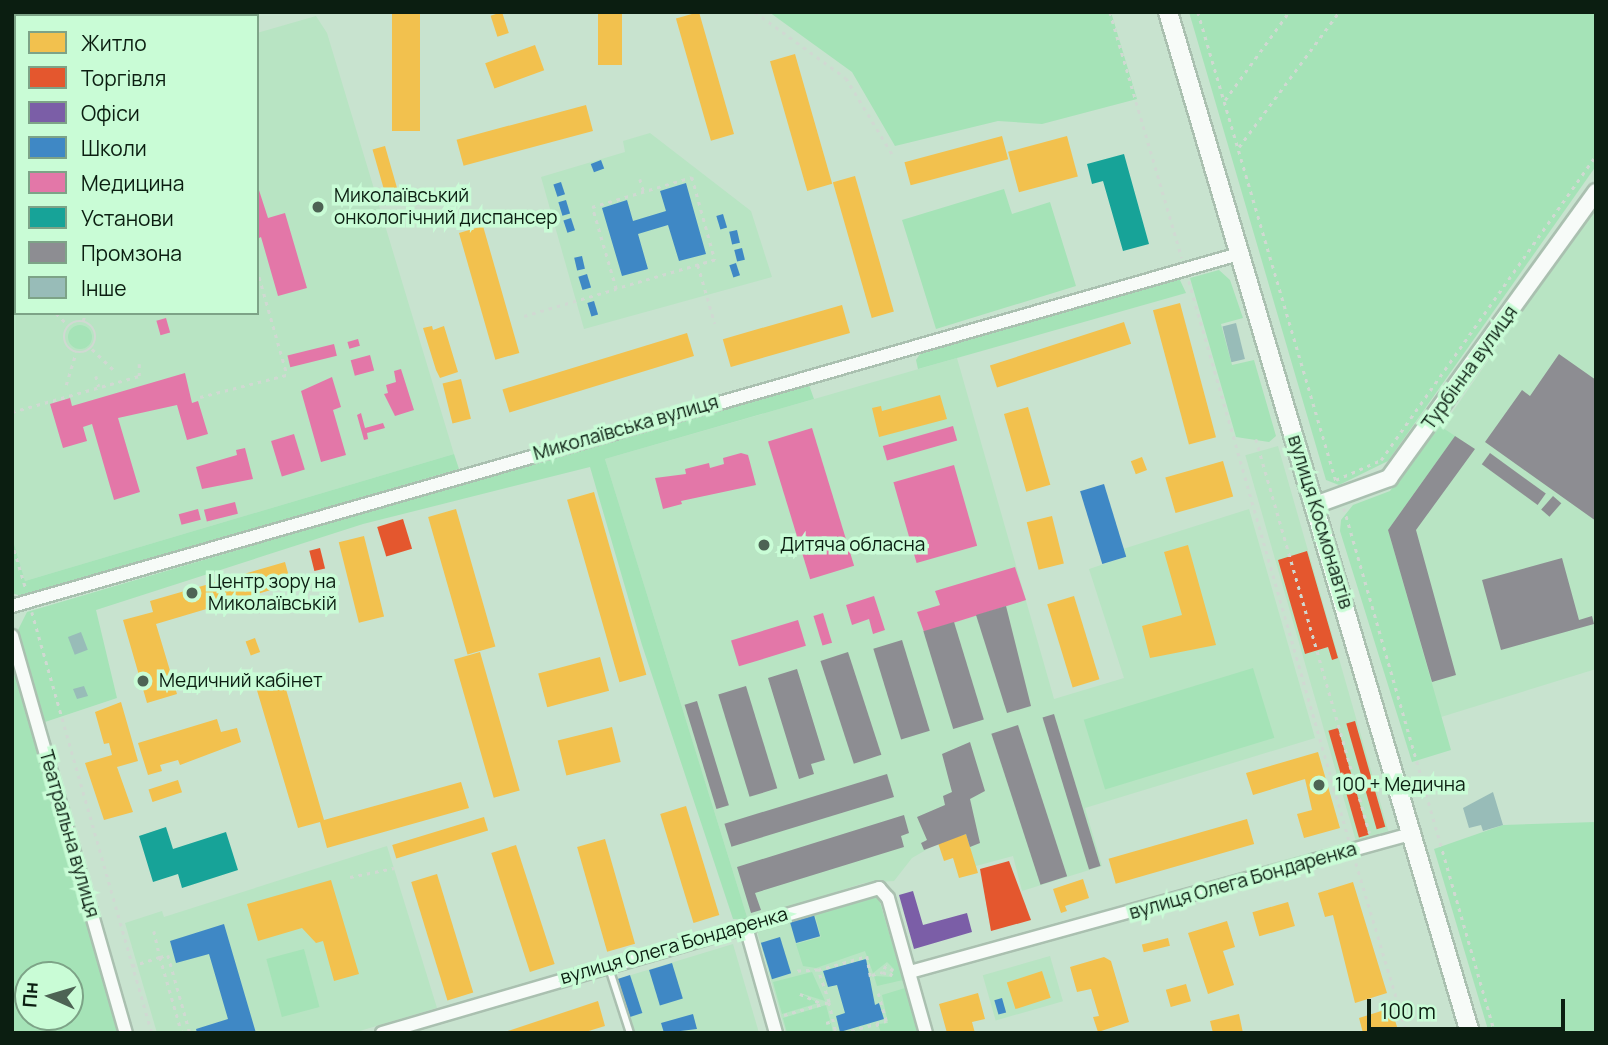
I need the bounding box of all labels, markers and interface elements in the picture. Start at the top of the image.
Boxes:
legend [14,14,259,315]
text: Житло [81,29,147,57]
text: Торгівля [81,64,166,92]
text: Офіси [81,99,140,127]
text: Школи [81,134,147,162]
text: Медицина [81,169,184,197]
place label: Миколаївський онкологічний диспансер [334,185,558,229]
marker: Миколаївський онкологічний диспансер [308,197,328,217]
text: Установи [81,204,174,232]
text: Промзона [81,239,182,267]
text: Інше [81,274,127,302]
street label: Турбінна вулиця [1417,302,1523,434]
street label: Миколаївська вулиця [531,391,721,465]
street label: вулиця Космонавтів [1283,432,1357,612]
place label: Дитяча обласна [780,534,925,556]
marker: Дитяча обласна [754,535,774,555]
place label: Центр зору на Миколаївській [208,571,337,615]
marker: Центр зору на Миколаївській [182,583,202,603]
place label: Медичний кабінет [159,670,323,692]
marker: Медичний кабінет [133,671,153,691]
street label: Театральна вулиця [34,748,104,920]
place label: 100 + Медична [1335,774,1466,796]
marker: 100 + Медична [1309,775,1329,795]
street label: вулиця Олега Бондаренка [1127,838,1359,924]
street label: вулиця Олега Бондаренка [558,903,790,989]
north arrow [14,961,84,1031]
text: Пн [16,981,44,1008]
scale bar [1370,986,1568,1030]
text: 100 m [1380,997,1436,1025]

